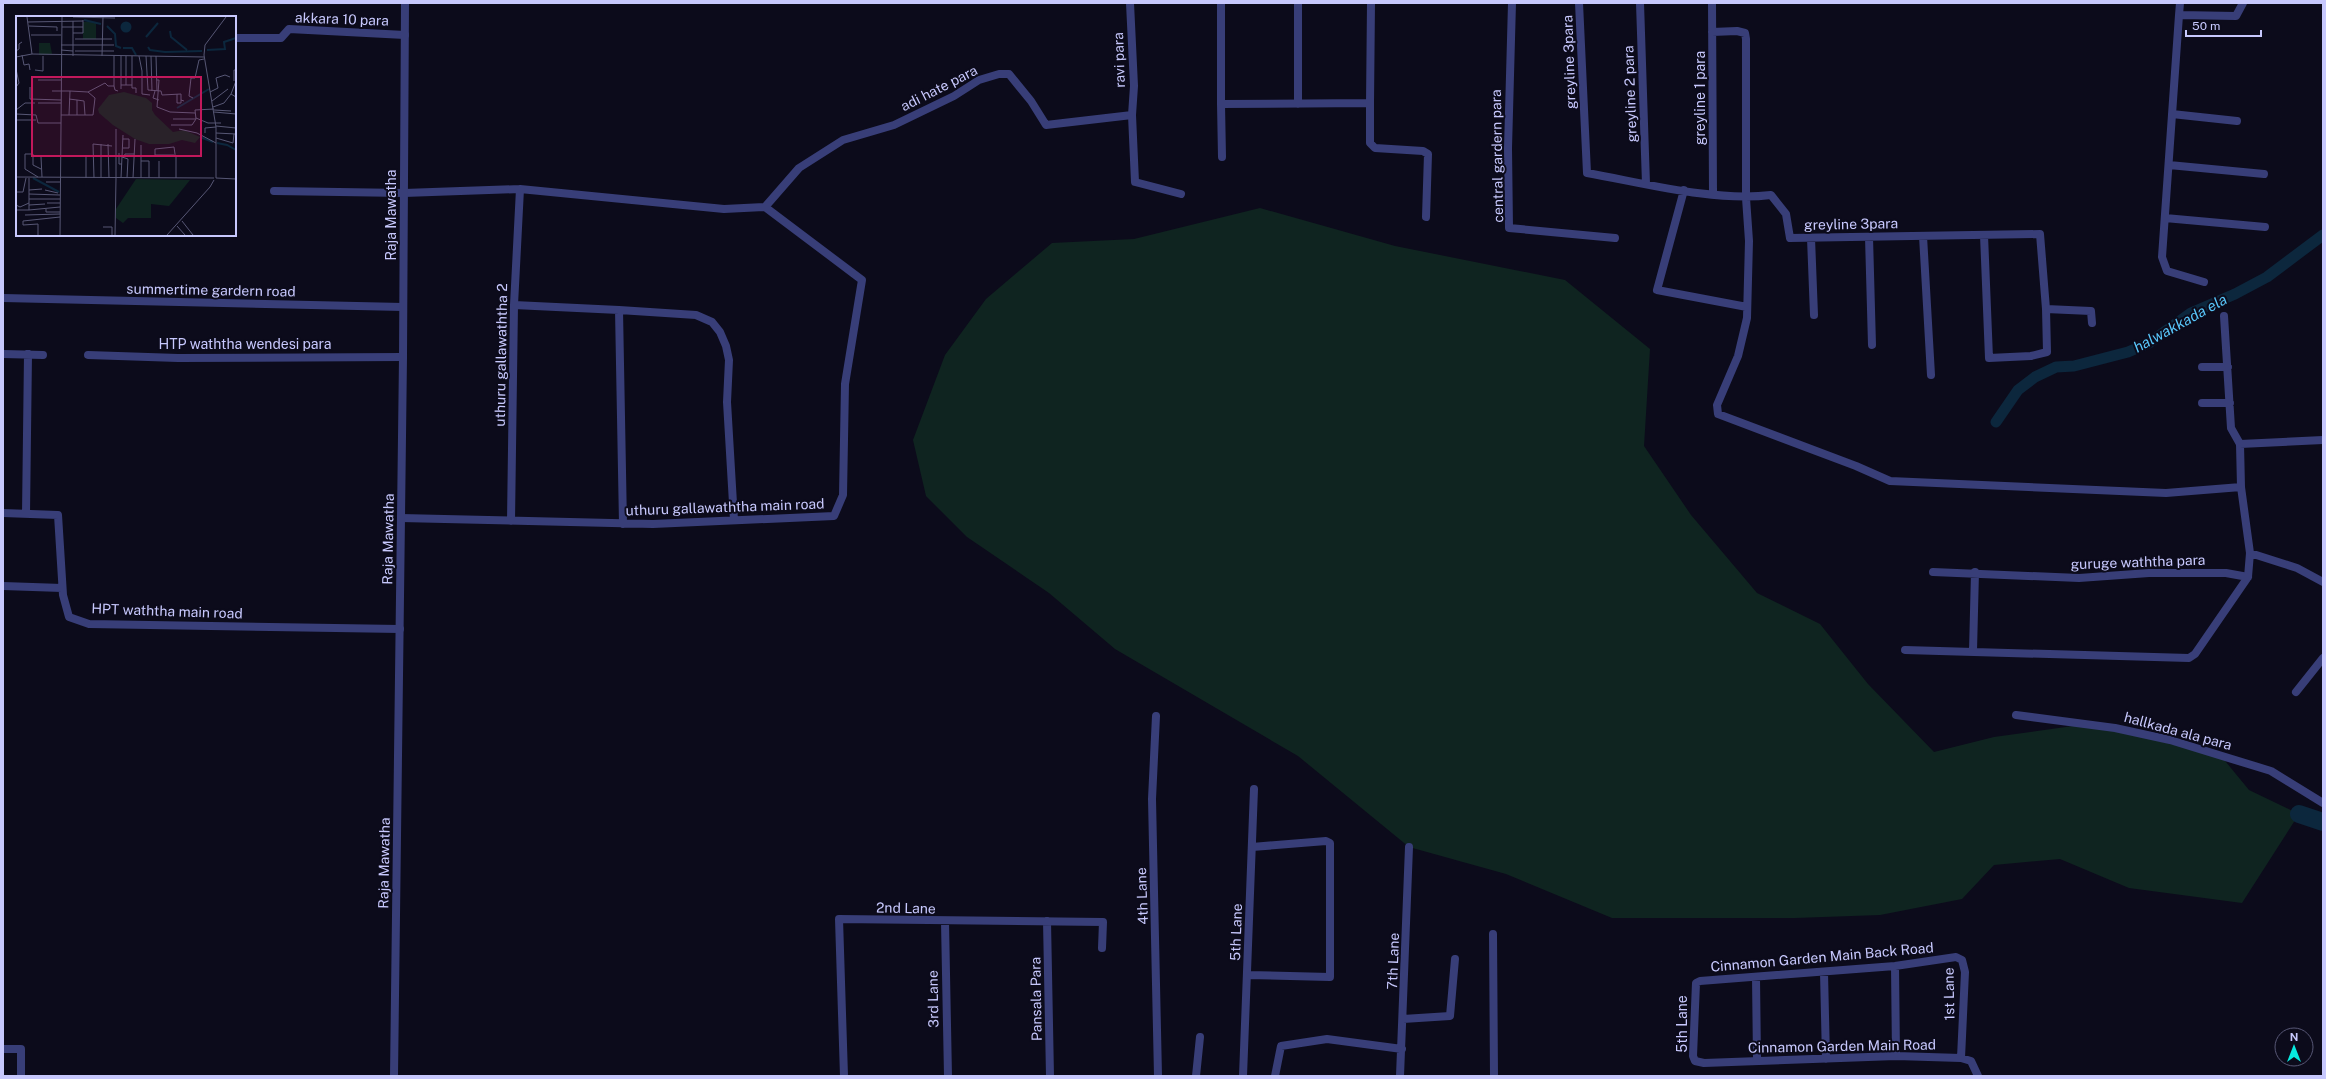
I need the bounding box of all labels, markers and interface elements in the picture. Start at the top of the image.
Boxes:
street label: akkara 10 para [295,9,389,29]
scale bar [2186,12,2261,38]
street label: greyline 3para [1559,15,1579,109]
inset map [16,16,236,236]
text: 50 m [2192,19,2220,33]
street label: ravi para [1110,32,1128,88]
street label: greyline 2 para [1620,45,1640,143]
street label: greyline 1 para [1692,51,1708,145]
street label: adi hate para [898,62,980,114]
street label: central gardern para [1488,89,1506,223]
street label: Raja Mawatha [383,169,399,261]
street label: greyline 3para [1804,215,1898,233]
street label: summertime gardern road [126,281,296,299]
street label: uthuru gallawaththa 2 [492,283,510,427]
water label: halwakkada ela [2130,290,2230,356]
street label: HTP waththa wendesi para [158,336,332,352]
street label: Raja Mawatha [379,493,397,585]
street label: uthuru gallawaththa main road [625,496,825,518]
street label: guruge waththa para [2070,552,2206,572]
street label: HPT waththa main road [91,600,243,622]
street label: hallkada ala para [2122,709,2234,753]
street label: Raja Mawatha [375,817,393,909]
street label: 4th Lane [1133,867,1151,925]
street label: 2nd Lane [876,899,936,917]
street label: 5th Lane [1227,903,1245,961]
street label: 7th Lane [1384,932,1402,990]
street label: Cinnamon Garden Main Back Road [1710,939,1934,975]
street label: Pansala Para [1027,957,1045,1041]
street label: 1st Lane [1941,967,1957,1021]
street label: 3rd Lane [924,970,942,1028]
street label: 5th Lane [1674,995,1690,1053]
north arrow [2274,1027,2314,1067]
text: N [2290,1031,2298,1043]
street label: Cinnamon Garden Main Road [1748,1036,1936,1056]

